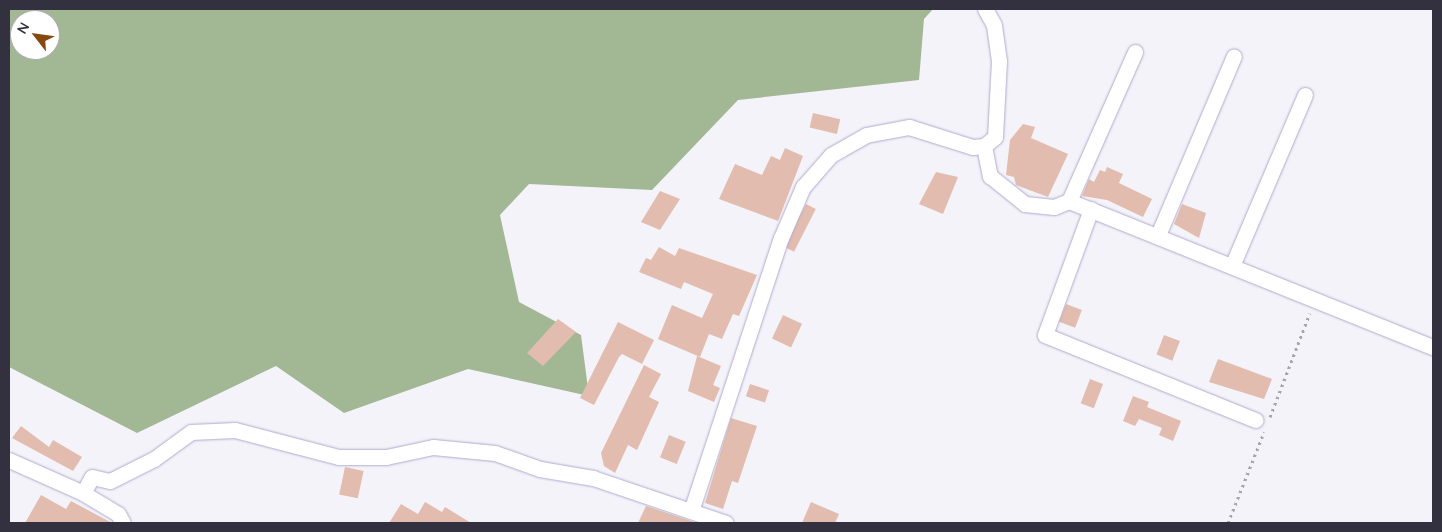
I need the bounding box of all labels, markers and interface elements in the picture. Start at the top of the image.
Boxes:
north arrow [10,10,60,60]
text: N [13,19,33,37]

